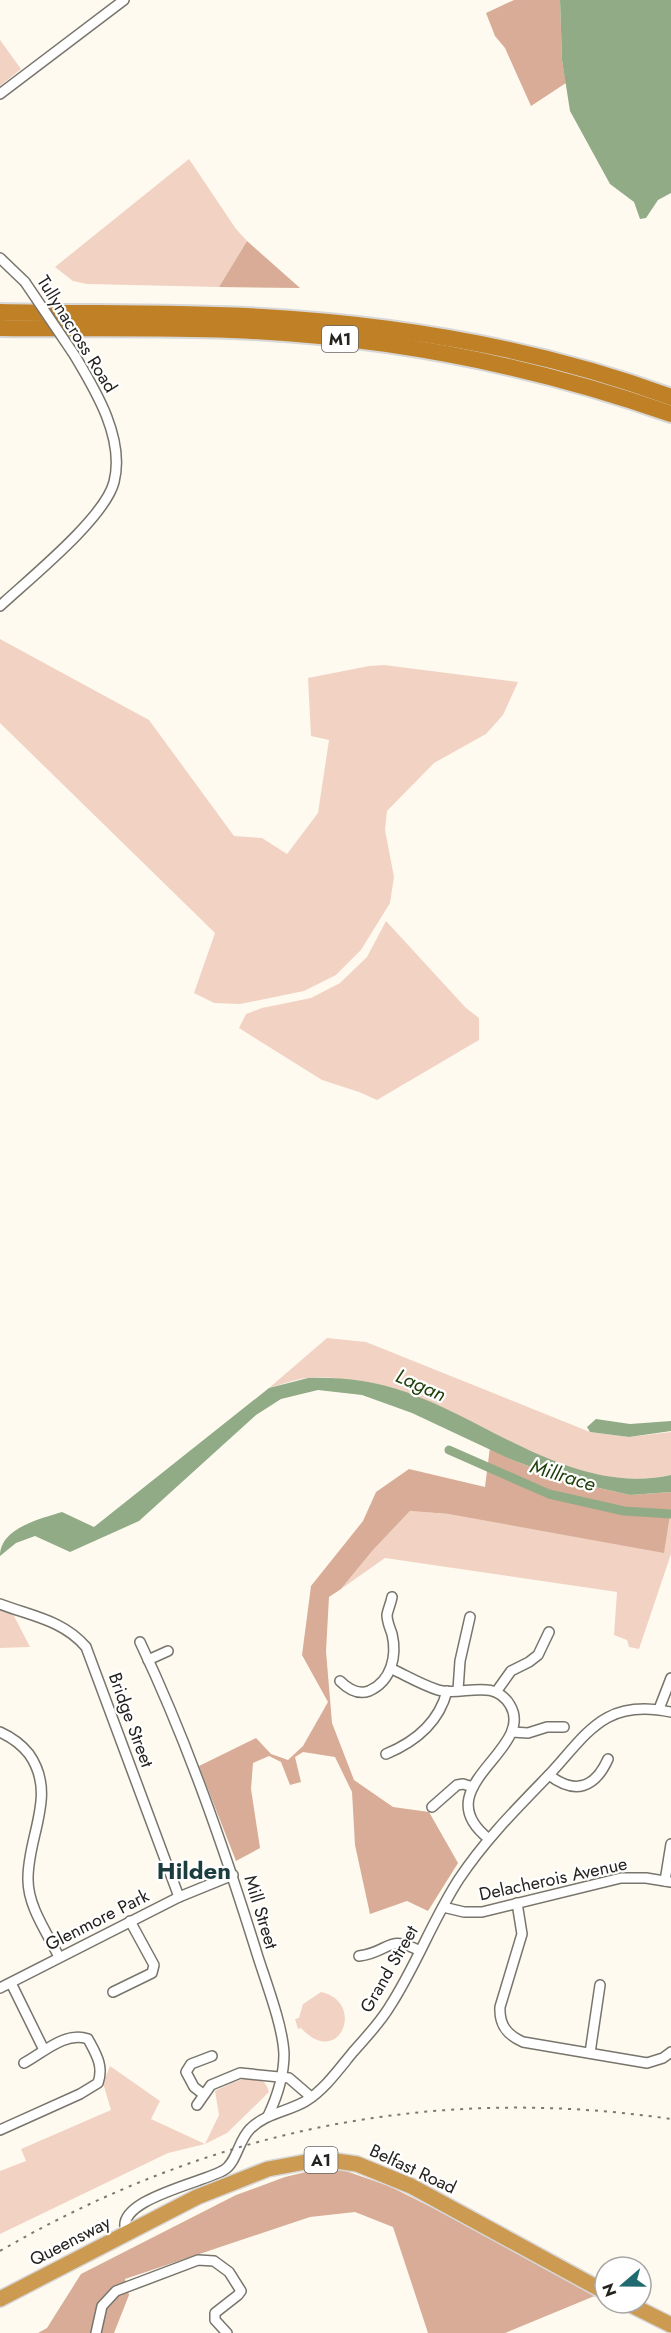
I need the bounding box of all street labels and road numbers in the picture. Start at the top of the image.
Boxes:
street label: Tullynacross Road [31,270,123,398]
road number: M1 [322,326,358,352]
street label: Bridge Street [102,1669,160,1772]
street label: Delacherois Avenue [477,1851,629,1907]
street label: Mill Street [237,1872,285,1953]
street label: Glenmore Park [41,1883,153,1957]
street label: Grand Street [354,1920,425,2017]
street label: Belfast Road [365,2138,461,2200]
road number: A1 [304,2147,338,2173]
street label: Queensway [25,2210,115,2272]

